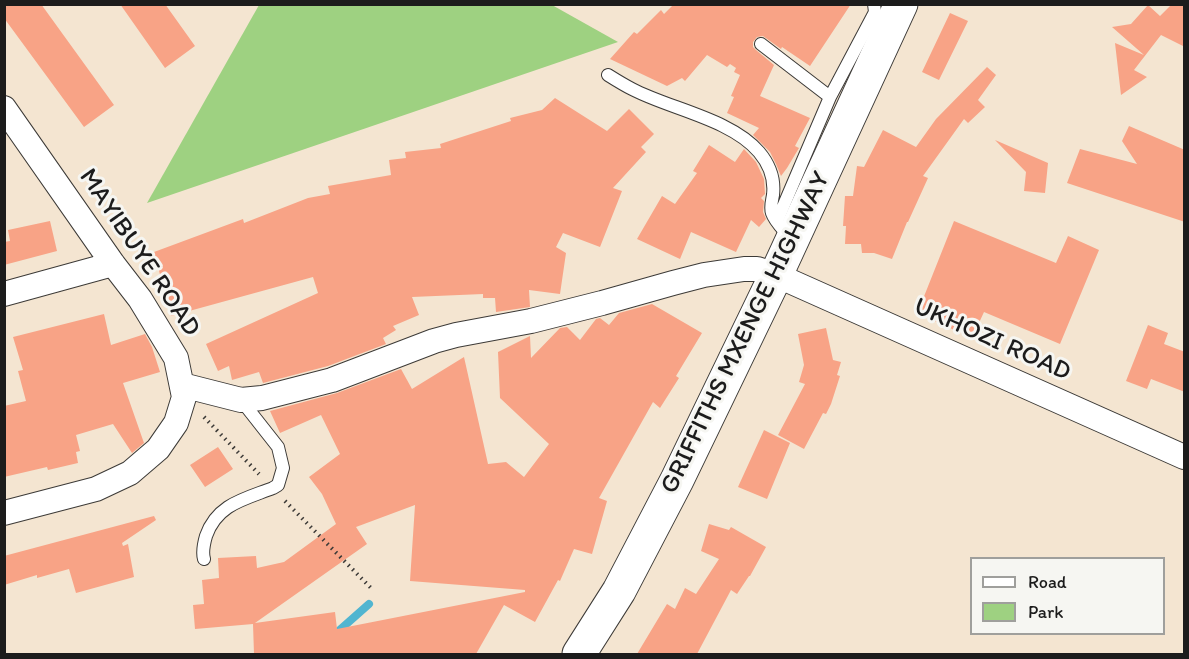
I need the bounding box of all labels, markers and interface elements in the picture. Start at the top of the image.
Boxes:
street label: MAYIBUYE ROAD [71,163,207,343]
street label: GRIFFITHS MXENGE HIGHWAY [654,167,838,499]
street label: UKHOZI ROAD [909,291,1075,389]
legend [970,557,1165,635]
text: Road [1028,571,1067,593]
text: Park [1028,601,1063,623]

